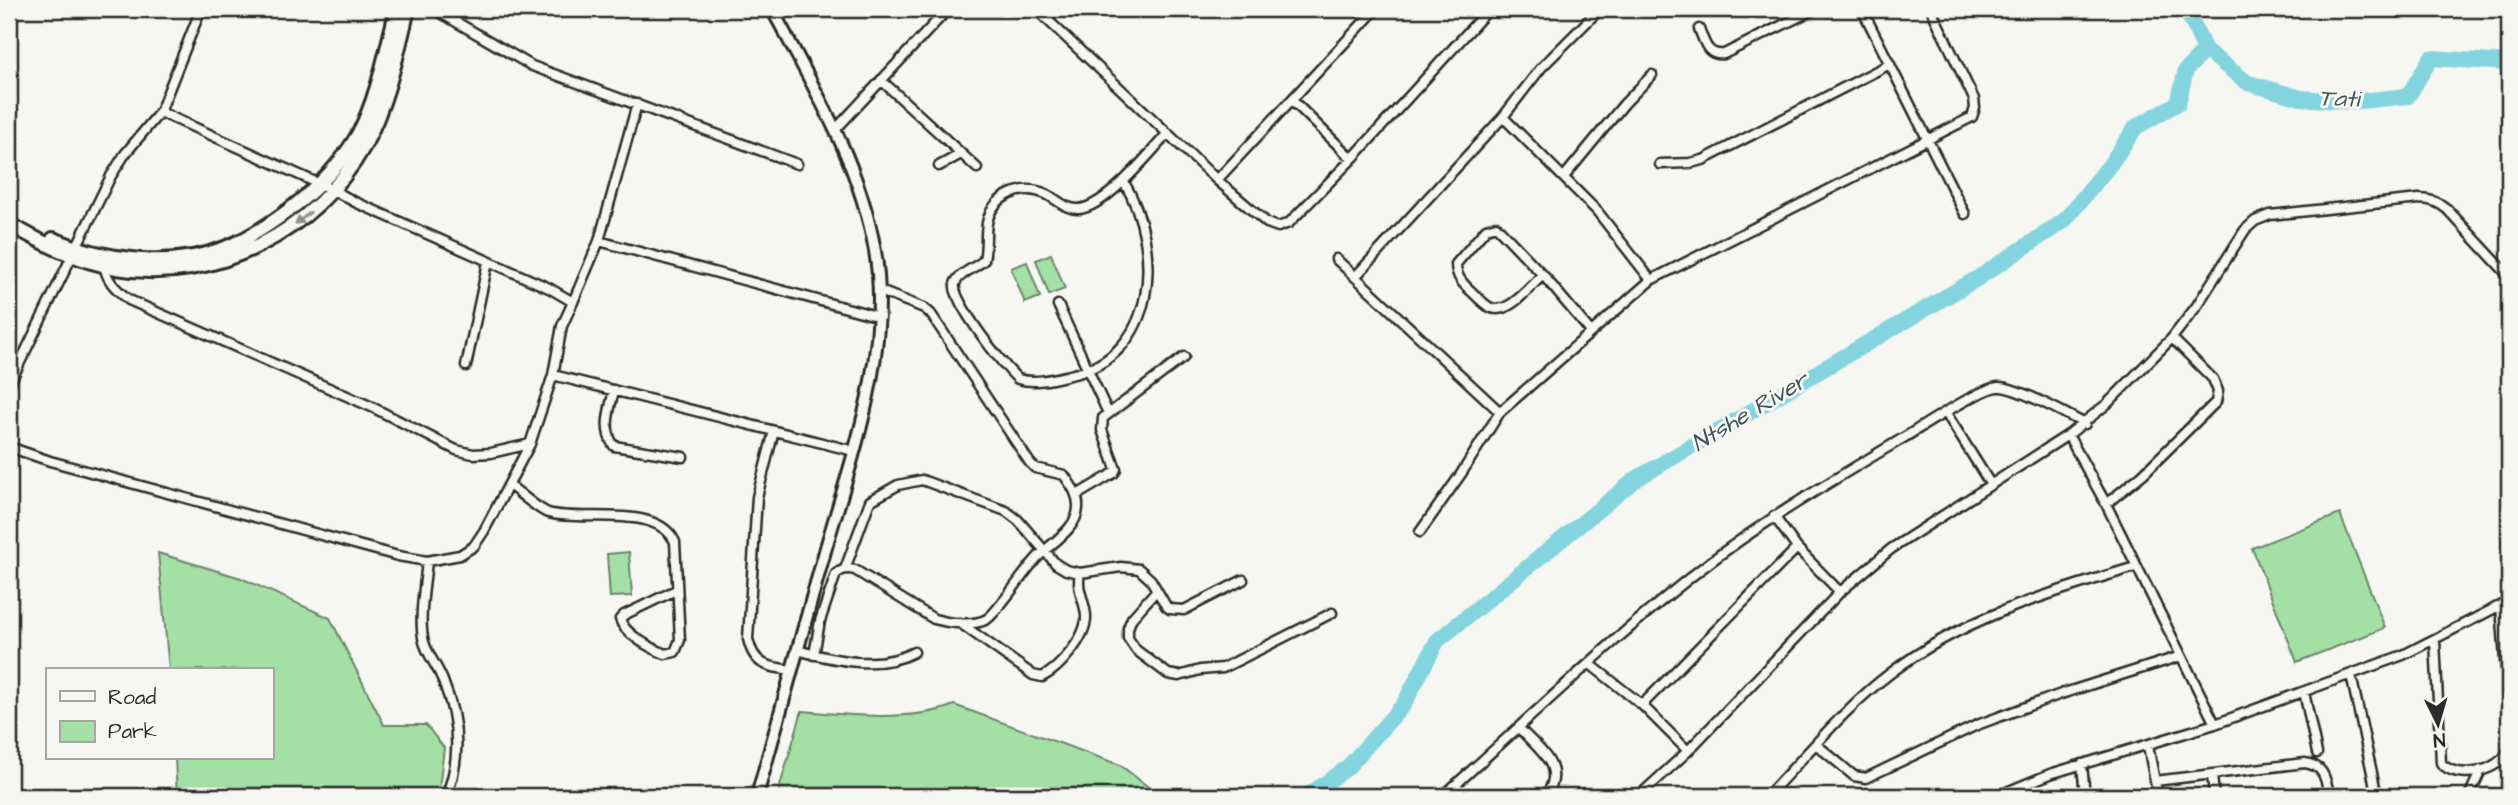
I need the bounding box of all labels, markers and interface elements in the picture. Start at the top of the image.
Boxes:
water label: Tati [2318,81,2363,117]
one-way arrow [294,210,312,225]
water label: Ntshe River [1685,362,1817,460]
legend [46,668,273,760]
text: Road [108,683,156,712]
north arrow [2402,690,2472,760]
text: Park [108,717,157,746]
text: N [2432,725,2446,753]

